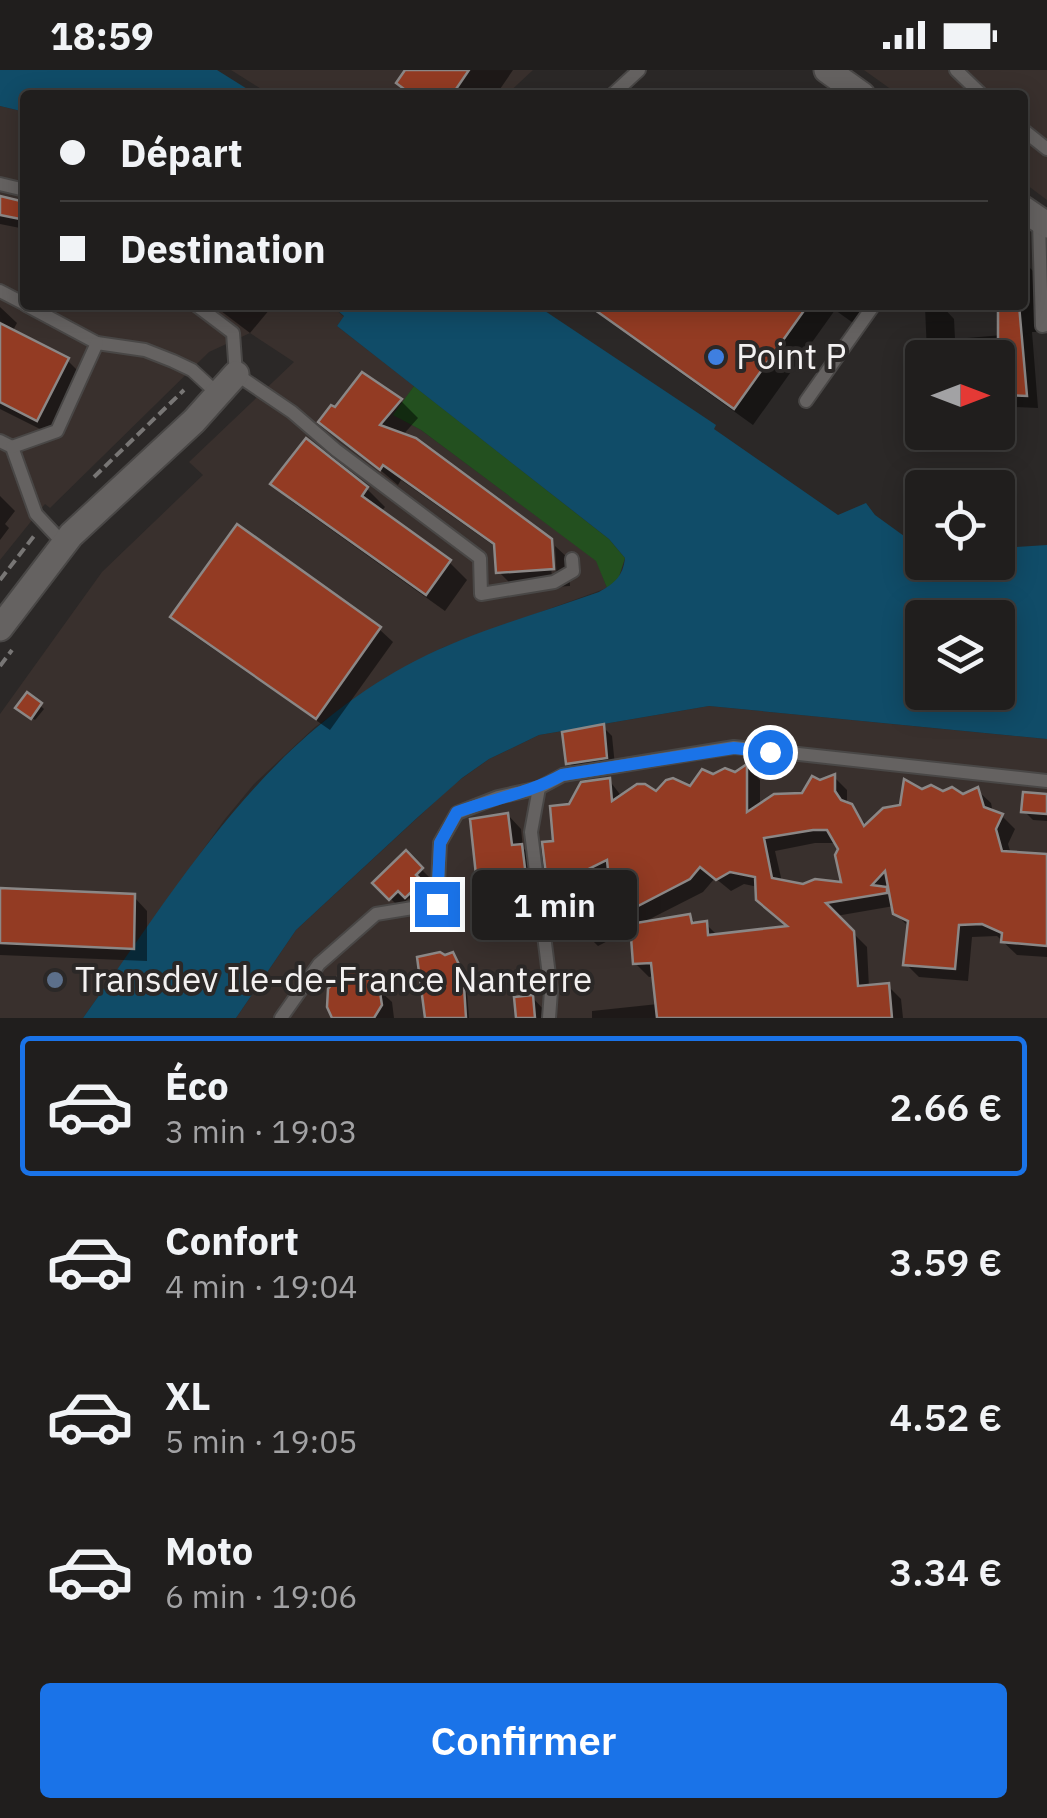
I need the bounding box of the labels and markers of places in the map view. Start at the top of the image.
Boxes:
place label: Point P [736,333,847,379]
marker: Point P [705,346,727,368]
place label: Transdev Ile-de-France Nanterre [75,956,592,1002]
marker: Transdev Ile-de-France Nanterre [44,969,66,991]

